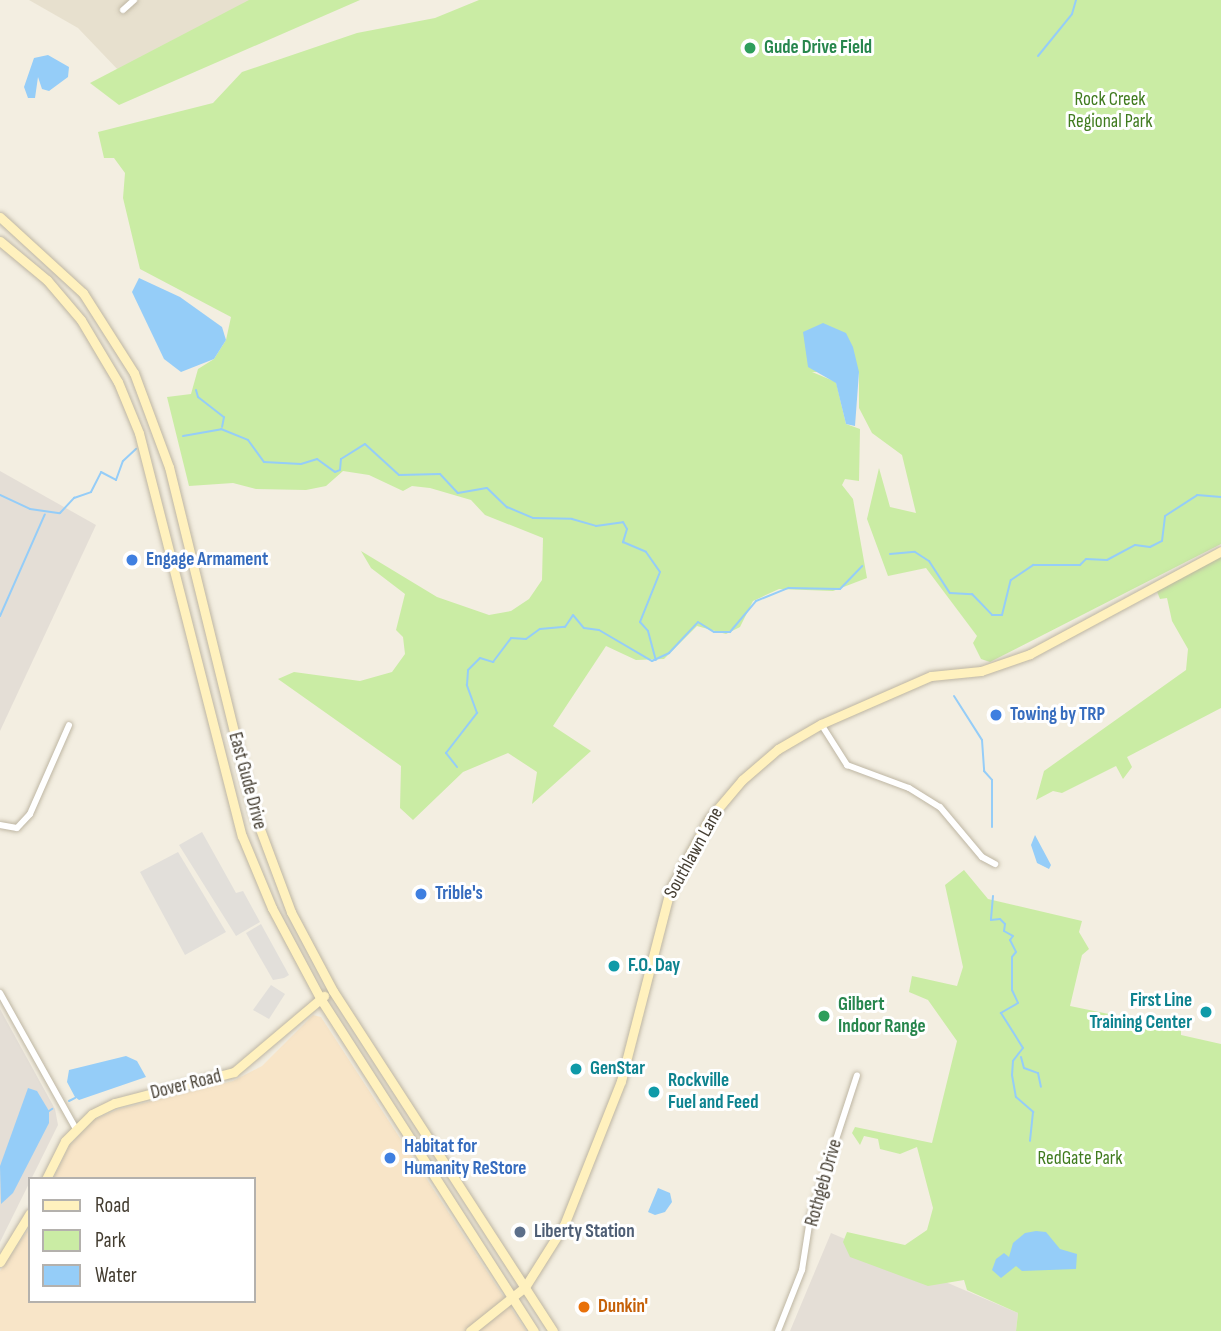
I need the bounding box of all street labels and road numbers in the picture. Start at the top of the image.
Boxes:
street label: East Gude Drive [223,730,271,832]
street label: Southlawn Lane [660,803,728,903]
street label: Dover Road [148,1065,224,1105]
street label: Rothgeb Drive [801,1137,847,1229]

